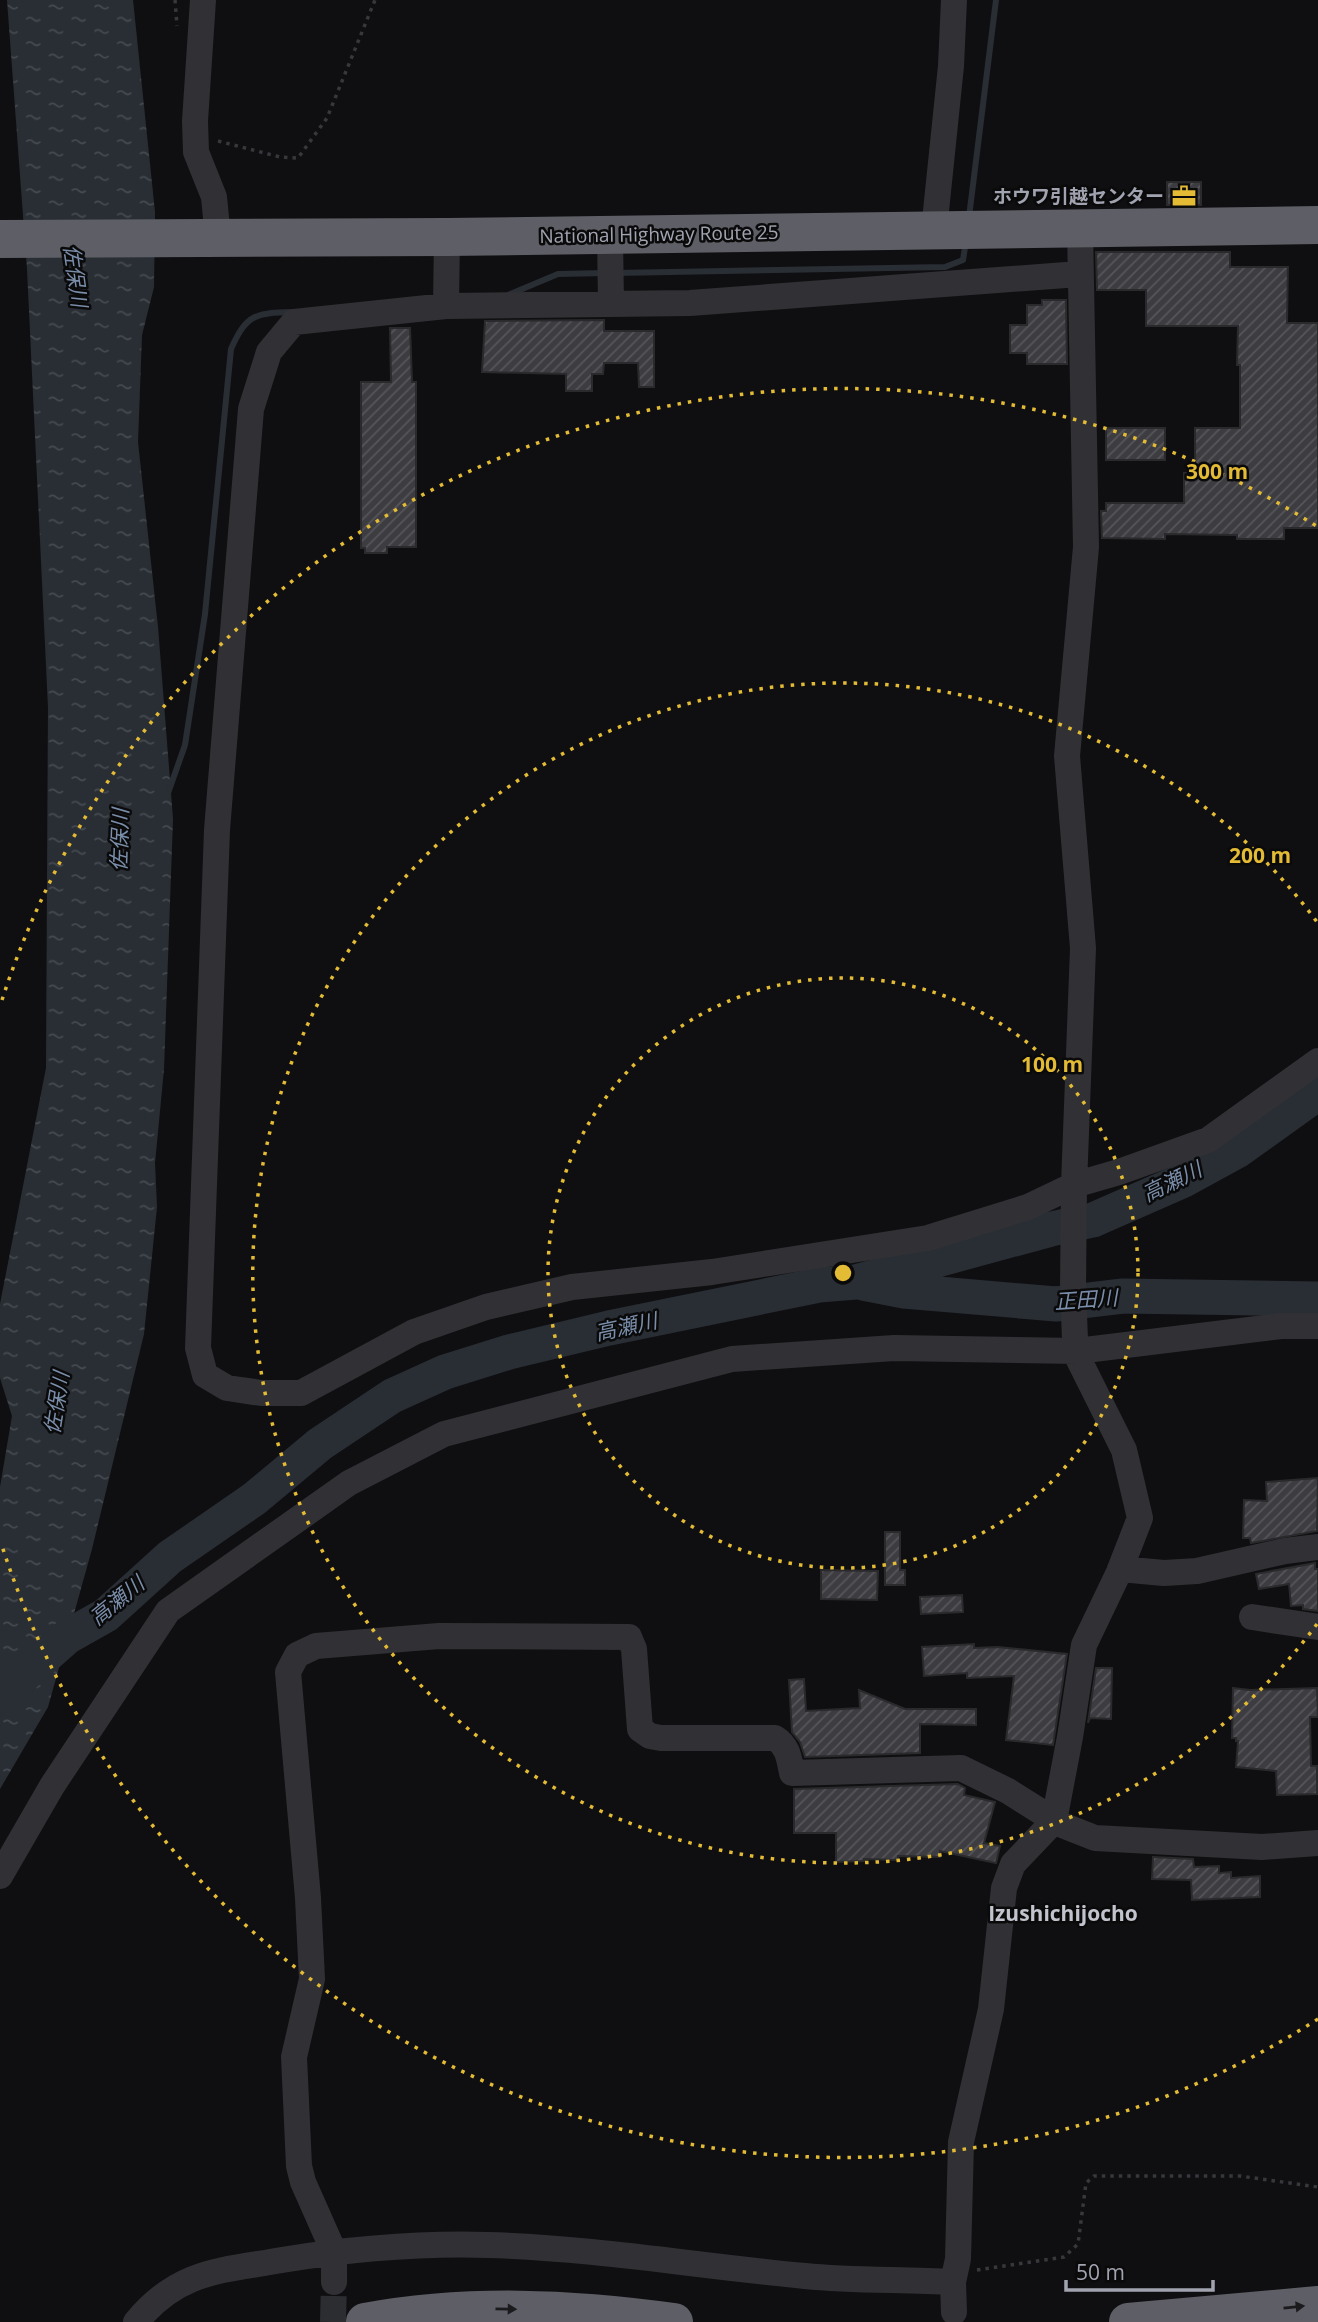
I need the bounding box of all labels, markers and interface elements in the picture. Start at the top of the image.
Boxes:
office icon: ホウワ引越センター [1170,182,1198,210]
place label: ホウワ引越センター [993,183,1164,209]
street label: National Highway Route 25 [539,219,779,249]
water label: 佐保川 [58,243,95,311]
text: 300 m [1186,457,1248,485]
water label: 佐保川 [104,806,134,872]
text: 200 m [1229,841,1291,869]
text: 100 m [1021,1050,1083,1078]
water label: 高瀬川 [1137,1154,1208,1207]
centre of rings [831,1261,855,1285]
water label: 正田川 [1054,1283,1120,1315]
water label: 高瀬川 [592,1305,661,1346]
water label: 佐保川 [37,1368,75,1436]
water label: 高瀬川 [83,1568,151,1631]
district label: Izushichijocho [988,1899,1138,1927]
scale bar [1066,2248,1213,2292]
text: 50 m [1076,2258,1125,2286]
one-way arrow [1283,2302,1305,2313]
one-way arrow [495,2303,517,2315]

